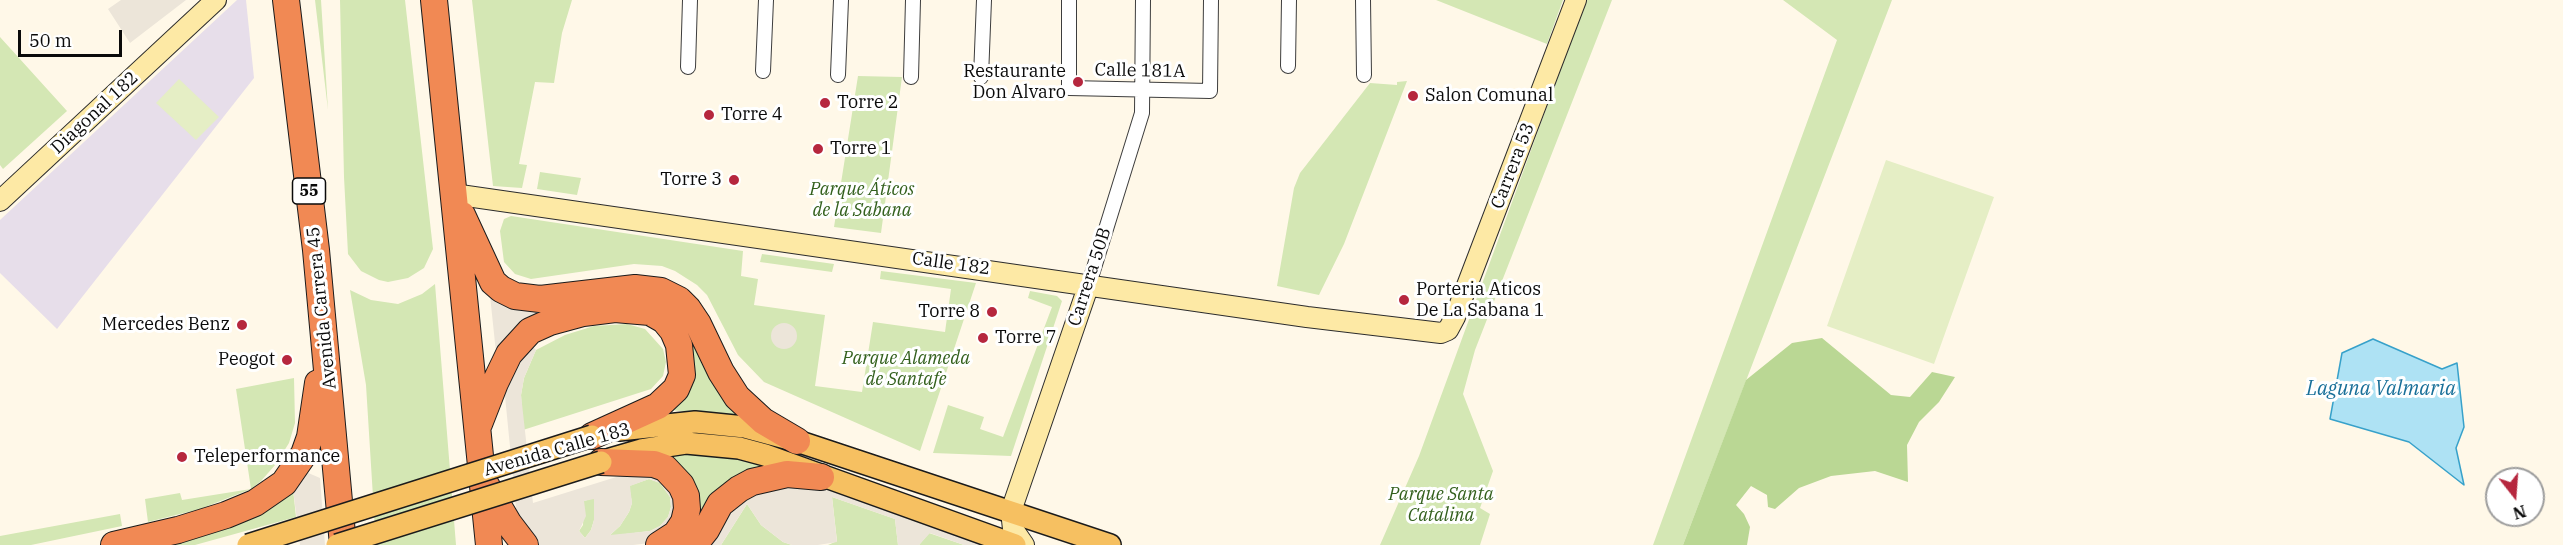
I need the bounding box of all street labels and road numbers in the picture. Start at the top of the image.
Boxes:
street label: Calle 181A [1094,59,1186,83]
street label: Diagonal 182 [47,67,143,159]
street label: Carrera 53 [1487,120,1539,212]
road number: 55 [292,178,326,204]
street label: Carrera 50B [1064,225,1116,329]
street label: Avenida Carrera 45 [303,226,341,390]
street label: Calle 182 [911,248,991,280]
street label: Avenida Calle 183 [481,419,633,481]

